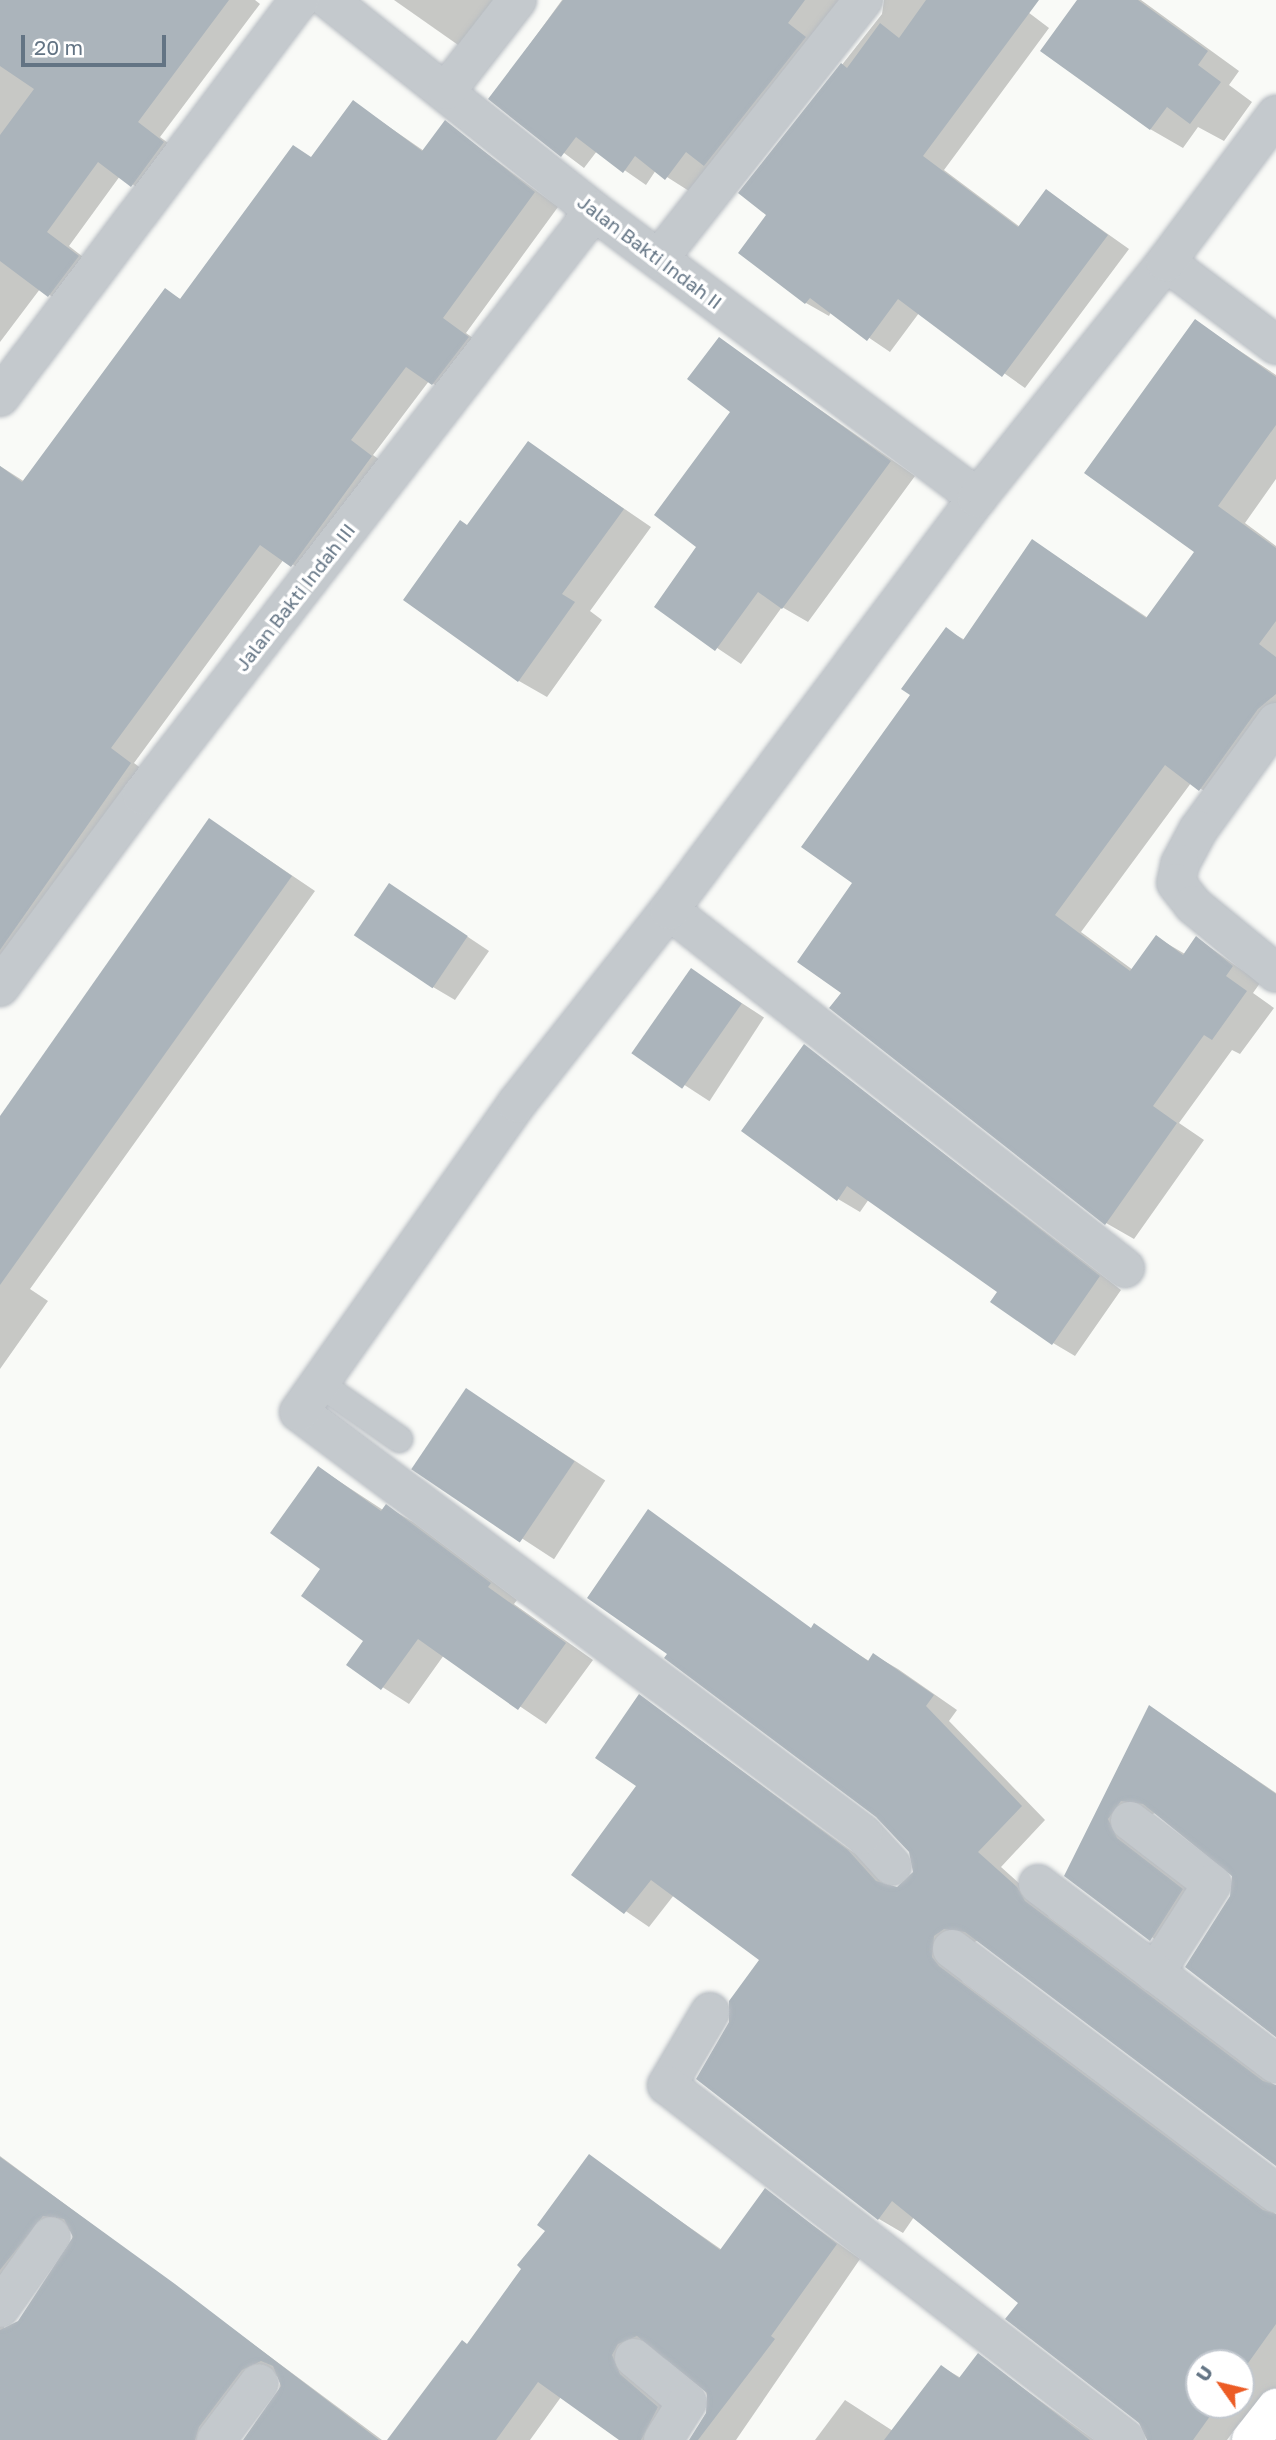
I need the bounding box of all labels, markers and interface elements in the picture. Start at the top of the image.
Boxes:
scale bar [24,21,170,65]
text: 20 m [34,34,83,60]
street label: Jalan Bakti Indah II [573,190,727,314]
street label: Jalan Bakti Indah III [230,519,360,675]
north arrow [1185,2349,1255,2419]
text: U [1190,2361,1217,2385]

